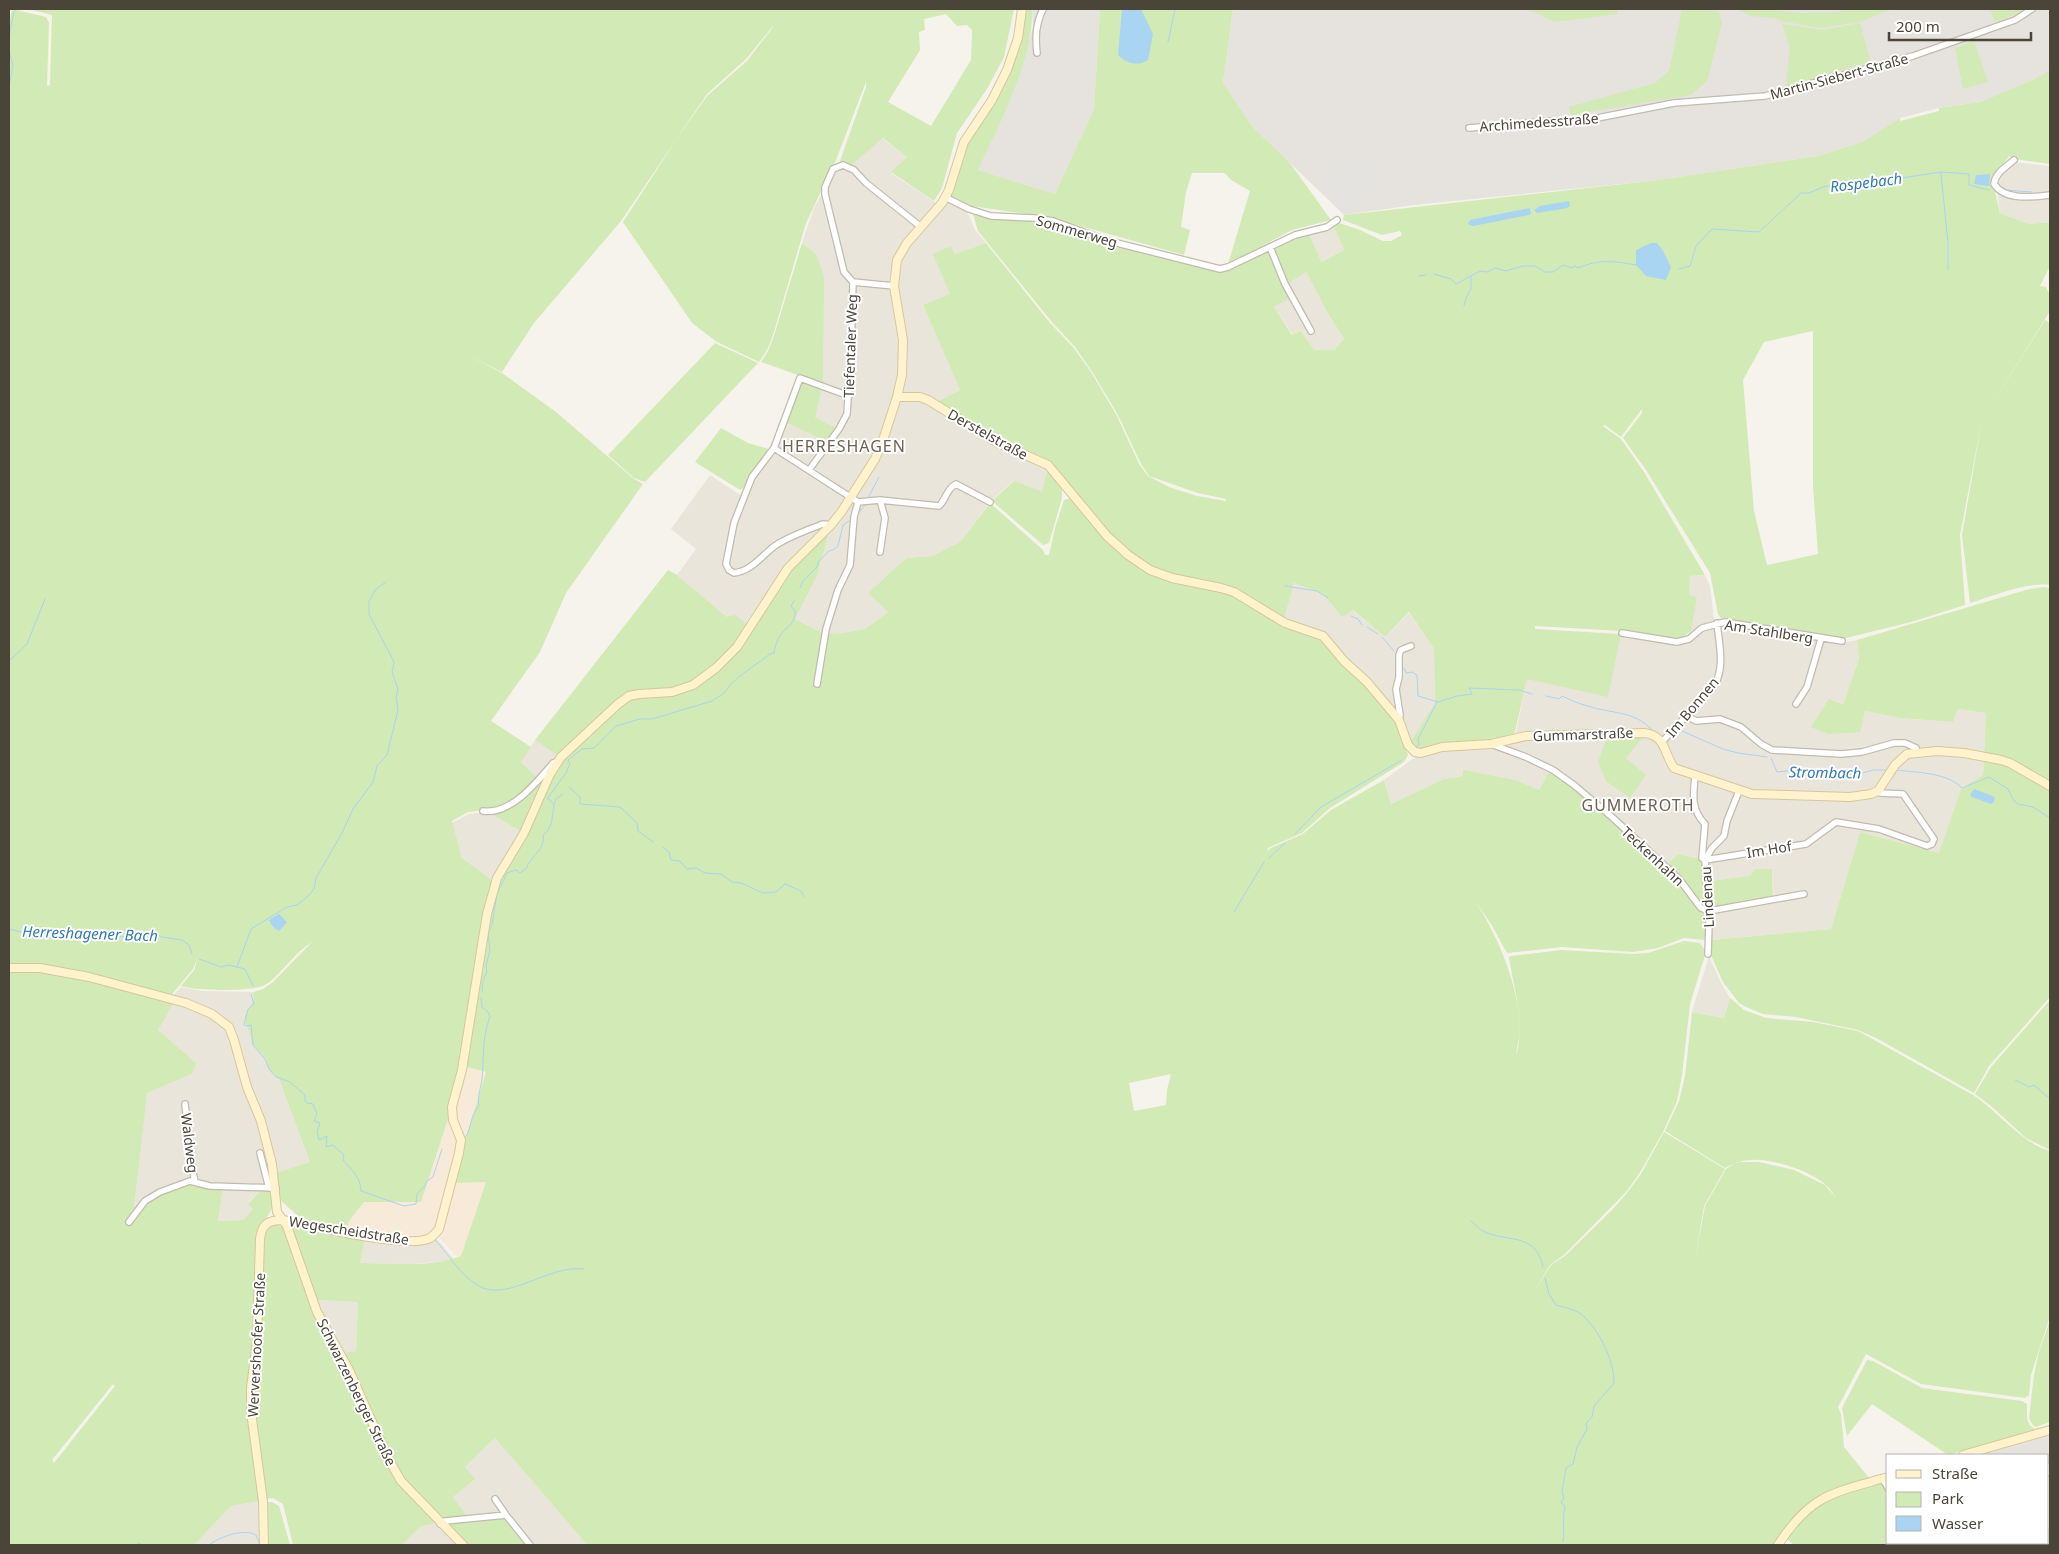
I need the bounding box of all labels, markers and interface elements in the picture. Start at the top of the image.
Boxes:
scale bar [1889,10,2032,42]
text: 200 m [1896,16,1940,36]
street label: Martin-Siebert-Straße [1768,48,1910,104]
street label: Archimedesstraße [1479,108,1599,136]
water label: Rospebach [1829,168,1903,196]
street label: Sommerweg [1034,210,1120,252]
street label: Tiefentaler Weg [839,294,861,398]
street label: Derstelstraße [944,404,1032,464]
district label: HERRESHAGEN [782,435,906,457]
street label: Am Stahlberg [1723,615,1815,647]
street label: Im Bonnen [1661,673,1723,741]
street label: Gummarstraße [1532,723,1634,745]
water label: Strombach [1789,761,1861,783]
district label: GUMMEROTH [1582,794,1694,816]
street label: Teckenhahn [1618,822,1688,890]
street label: Im Hof [1745,836,1794,862]
street label: Lindenau [1696,866,1718,928]
water label: Herreshagener Bach [22,921,158,945]
street label: Waldweg [177,1112,203,1174]
street label: Wegescheidstraße [288,1211,410,1249]
street label: Wervershoofer Straße [243,1272,269,1418]
street label: Schwarzenberger Straße [313,1315,401,1469]
legend [1886,1454,2049,1544]
text: Straße [1932,1463,1978,1483]
text: Park [1932,1488,1964,1508]
text: Wasser [1932,1513,1983,1533]

